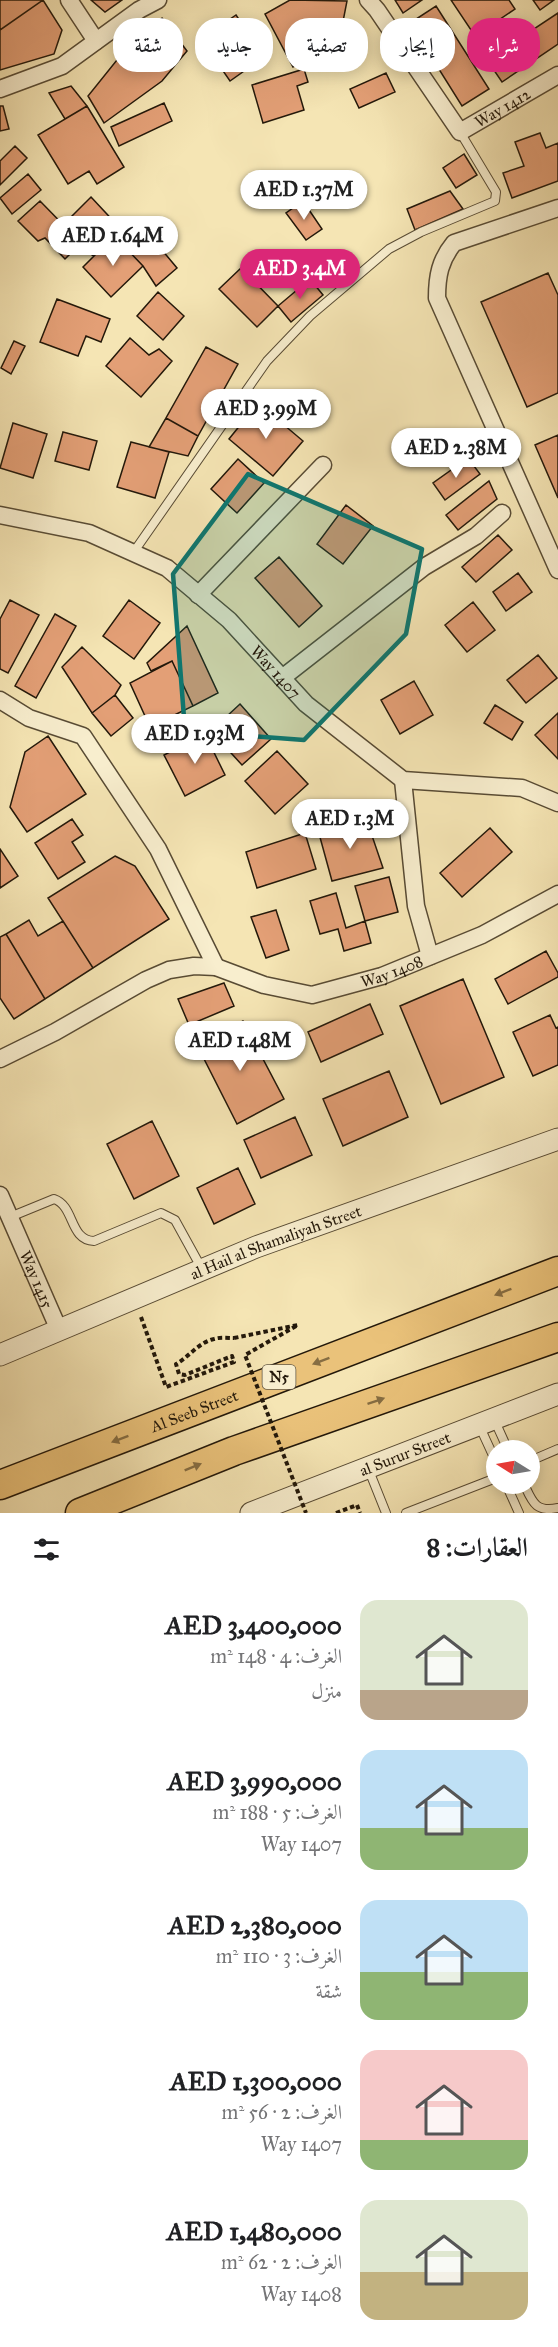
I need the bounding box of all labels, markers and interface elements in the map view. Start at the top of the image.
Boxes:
chip: شقة [113,18,183,72]
chip: جديد [195,18,273,72]
chip: تصفية [285,18,368,72]
chip: إيجار [380,18,455,72]
chip: شراء [467,18,540,72]
street label: Way 1412 [471,84,534,131]
pin: AED 1.37M [235,170,373,221]
text: AED 1.37M [254,177,354,201]
pin: AED 1.64M [44,216,182,267]
text: AED 1.64M [62,223,164,247]
pin: AED 3.4M [238,249,362,300]
text: AED 3.4M [254,256,346,280]
pin: AED 3.99M [197,389,335,440]
text: AED 3.99M [215,396,317,420]
pin: AED 2.38M [387,428,525,479]
text: AED 2.38M [405,435,507,459]
street label: Way 1407 [247,641,305,702]
pin: AED 1.93M [126,714,264,765]
text: AED 1.93M [145,721,245,745]
pin: AED 1.3M [288,799,412,850]
text: AED 1.3M [306,806,394,830]
street label: Way 1408 [358,951,426,991]
pin: AED 1.48M [171,1021,309,1072]
text: AED 1.48M [189,1028,291,1052]
street label: al Hail al Shamaliyah Street [187,1201,364,1283]
street label: Way 1415 [16,1248,58,1311]
one-way arrow [494,1287,512,1297]
one-way arrow [312,1357,330,1366]
road number: N5 [262,1365,296,1389]
street label: Al Seeb Street [147,1385,241,1436]
one-way arrow [367,1395,385,1405]
street label: al Surur Street [357,1427,453,1480]
one-way arrow [110,1434,128,1444]
north arrow [486,1440,540,1494]
map controls [486,1440,540,1494]
one-way arrow [184,1462,202,1472]
text: العقارات: 8 [426,1531,528,1563]
icon: filters [30,1533,63,1566]
text: AED 3,400,000 [165,1609,342,1641]
icon: home [408,1624,480,1696]
text: الغرف: 4 · 148 m² [210,1644,342,1668]
text: منزل [311,1679,342,1703]
text: AED 3,990,000 [168,1765,342,1797]
icon: home [408,1774,480,1846]
text: الغرف: 5 · 188 m² [213,1800,342,1824]
text: Way 1407 [261,1832,342,1856]
text: AED 2,380,000 [168,1909,342,1941]
icon: home [408,1924,480,1996]
text: الغرف: 3 · 110 m² [216,1944,342,1968]
text: شقة [316,1979,342,2003]
text: AED 1,300,000 [170,2065,342,2097]
icon: home [408,2074,480,2146]
text: الغرف: 2 · 56 m² [222,2100,342,2124]
text: Way 1407 [261,2132,342,2156]
text: AED 1,480,000 [167,2215,342,2247]
icon: home [408,2224,480,2296]
text: الغرف: 2 · 62 m² [221,2250,342,2274]
text: Way 1408 [261,2282,342,2306]

